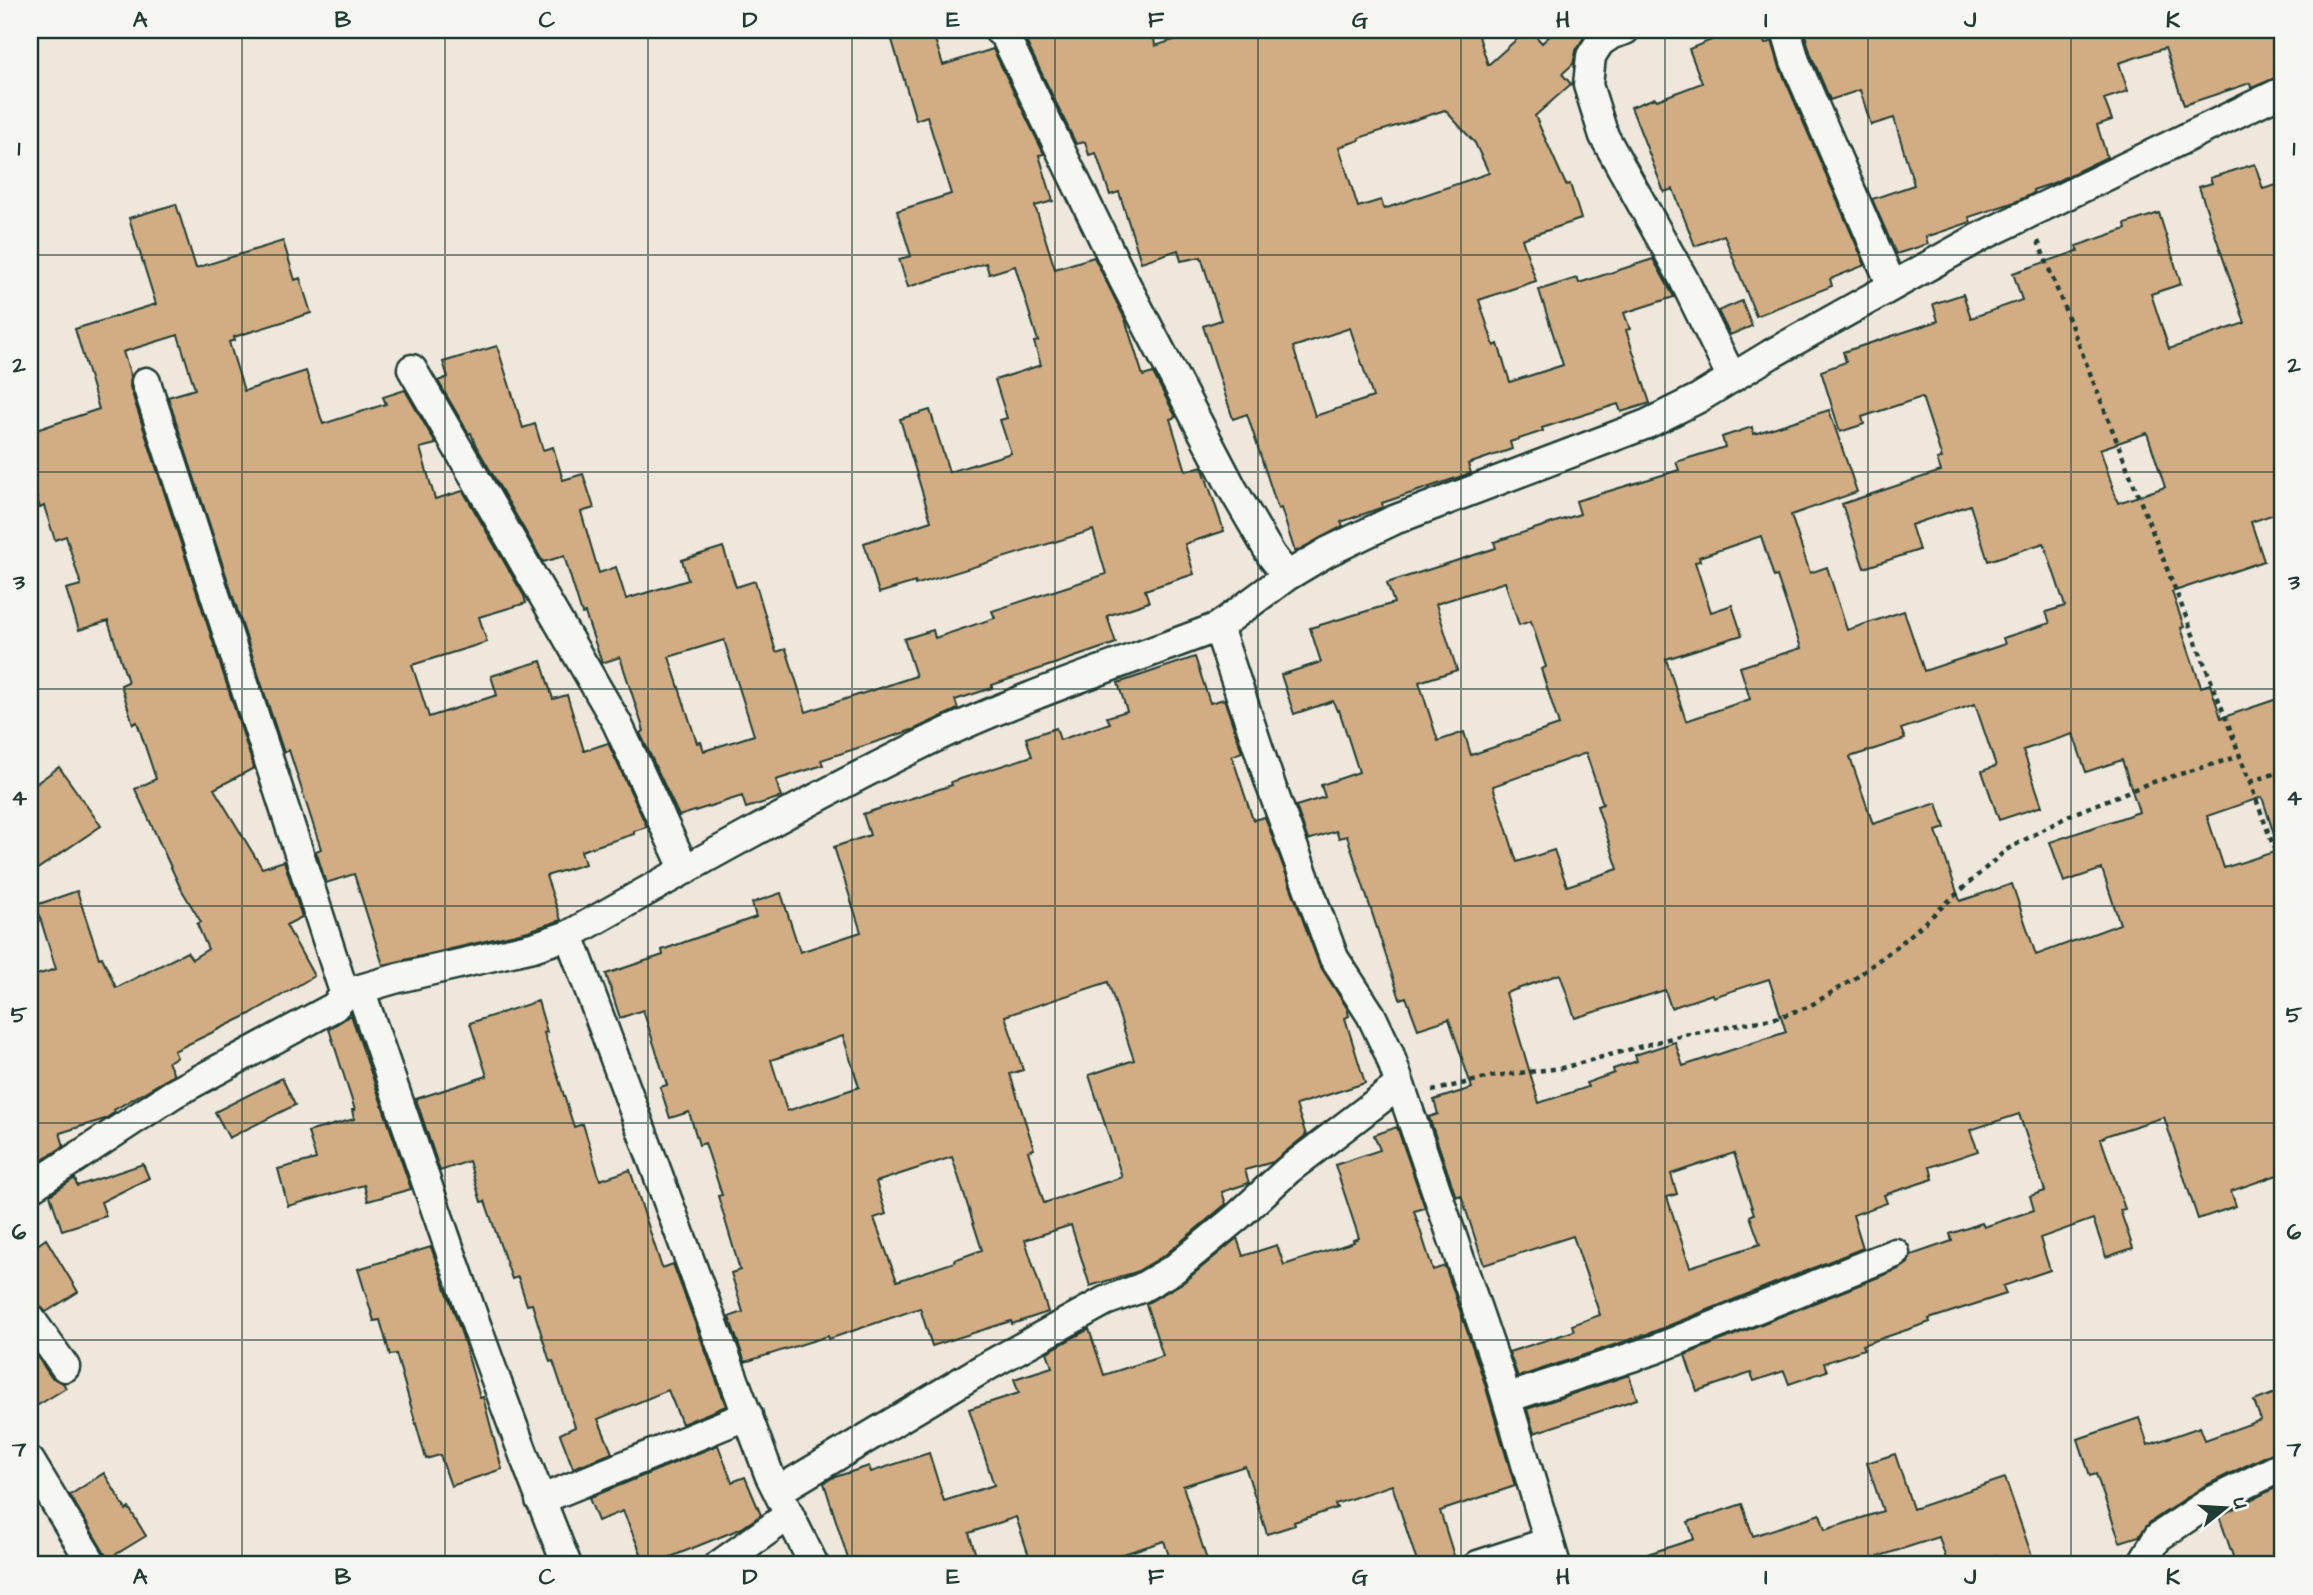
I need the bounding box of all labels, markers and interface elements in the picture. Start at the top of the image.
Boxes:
text: A [133,4,148,36]
text: B [335,4,352,36]
text: C [539,4,556,36]
text: D [743,4,758,36]
text: E [946,4,960,36]
text: F [1148,4,1165,36]
text: G [1352,4,1368,36]
text: H [1556,4,1570,36]
text: I [1764,4,1768,36]
text: J [1963,4,1977,36]
text: K [2166,4,2181,36]
text: 1 [18,132,21,164]
text: 1 [2293,132,2296,164]
text: 2 [11,349,26,381]
text: 2 [2286,349,2301,381]
text: 3 [12,566,25,598]
text: 3 [2287,566,2300,598]
text: 4 [11,782,27,814]
text: 4 [2286,782,2302,814]
text: 5 [11,999,28,1031]
text: 5 [2286,999,2303,1031]
text: 6 [12,1216,27,1248]
text: 6 [2287,1216,2302,1248]
text: 7 [11,1433,27,1465]
text: 7 [2286,1433,2302,1465]
north arrow [2190,1472,2260,1542]
text: U [2225,1494,2254,1513]
text: A [133,1561,148,1593]
text: B [335,1561,352,1593]
text: C [539,1561,556,1593]
text: D [743,1561,758,1593]
text: E [946,1561,960,1593]
text: F [1148,1561,1165,1593]
text: G [1352,1561,1368,1593]
text: H [1556,1561,1570,1593]
text: I [1764,1561,1768,1593]
text: J [1963,1561,1977,1593]
text: K [2166,1561,2181,1593]

